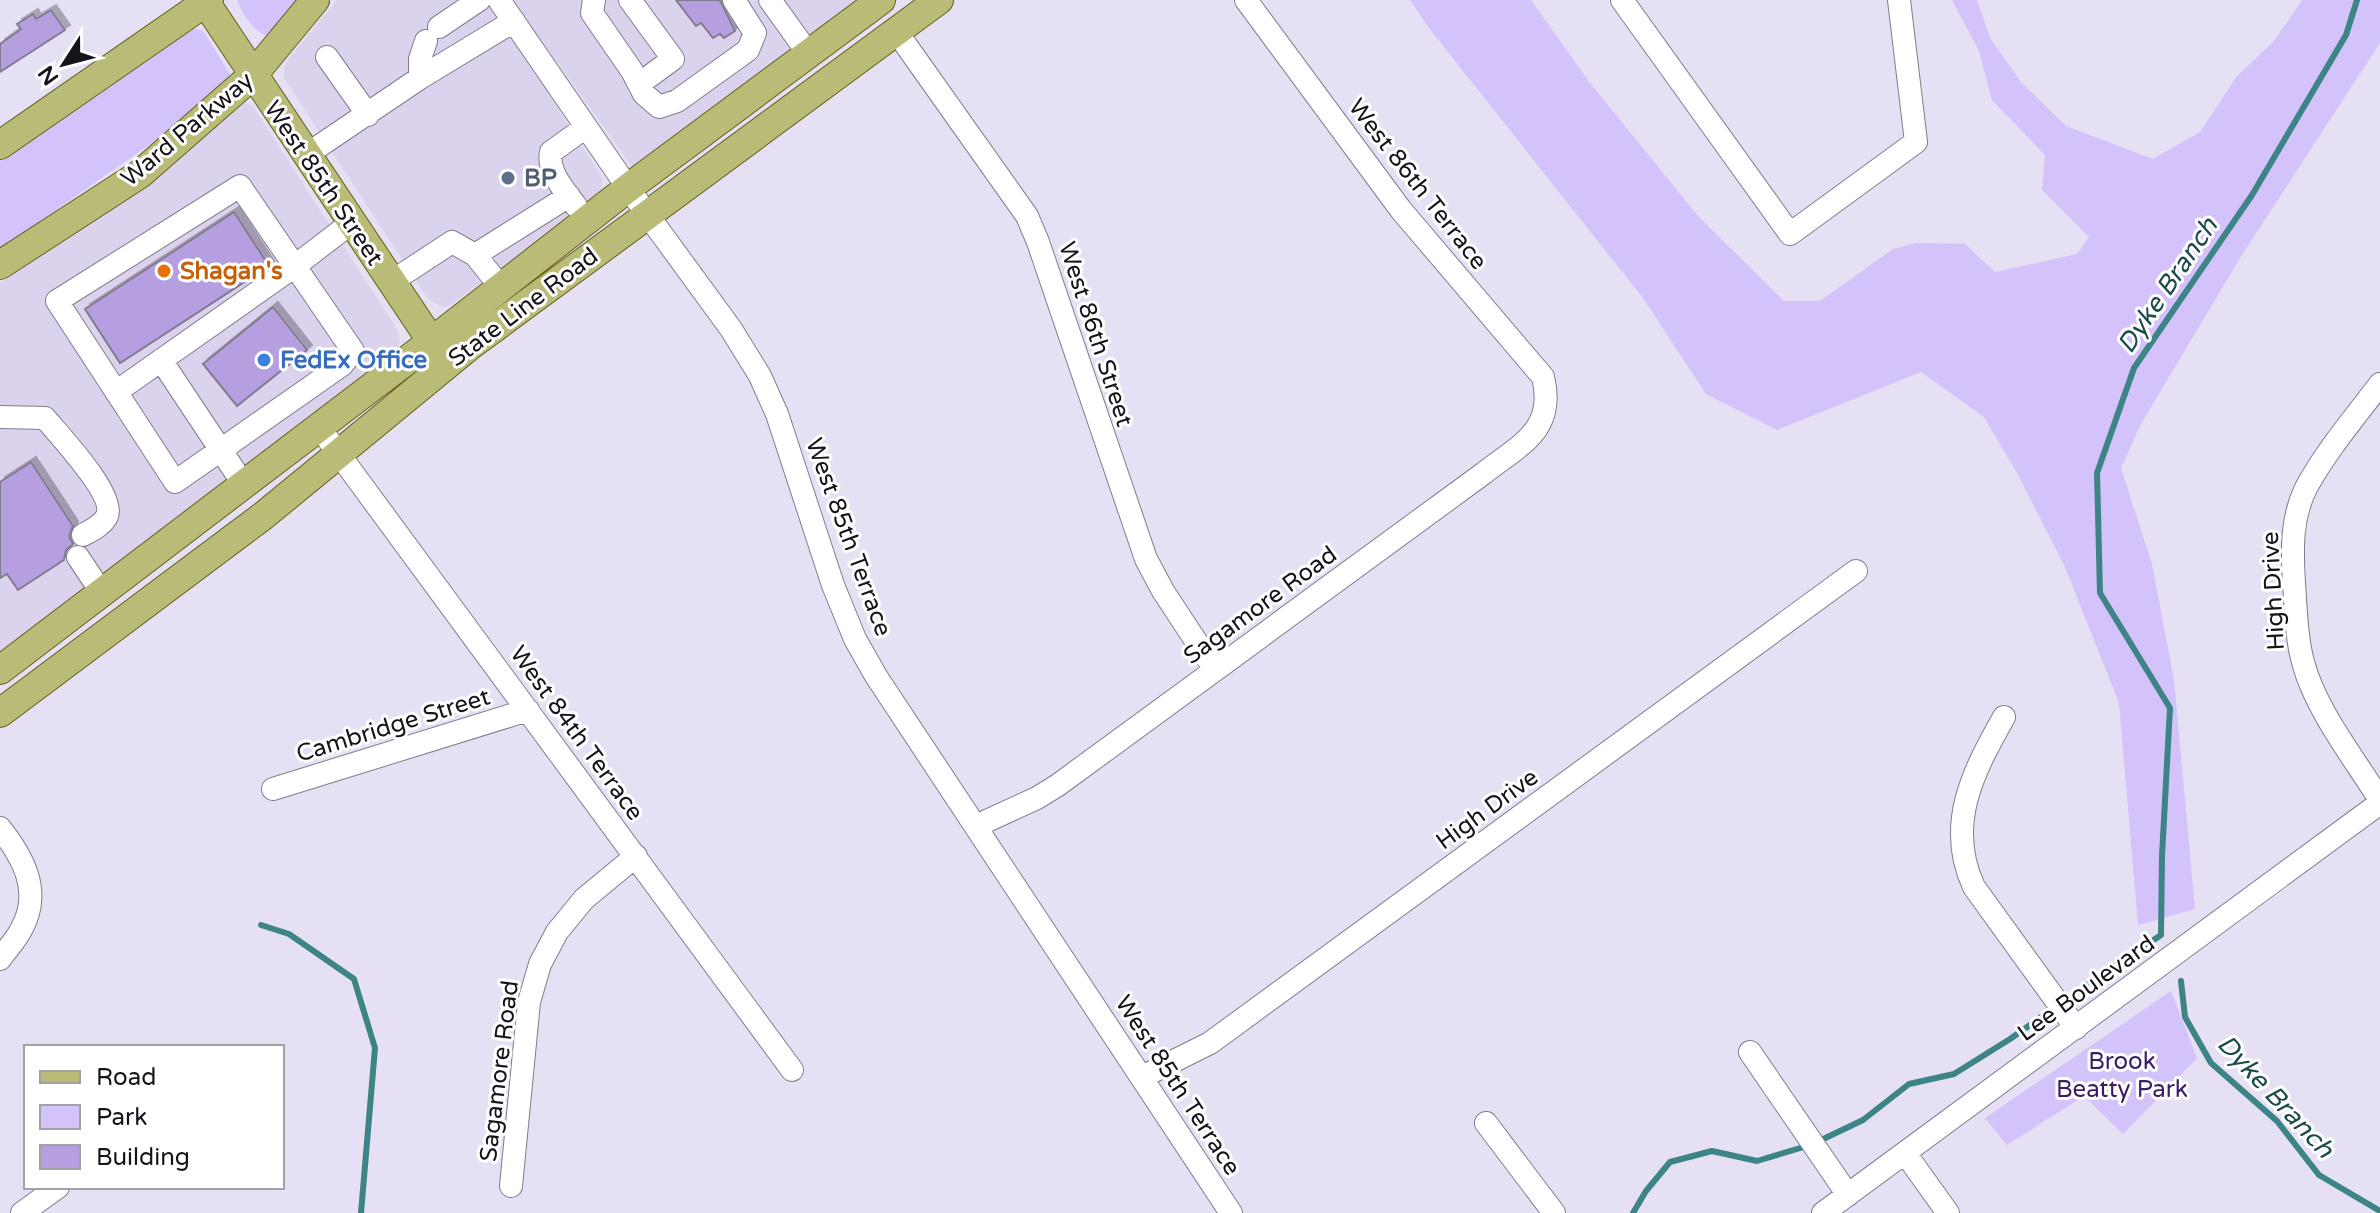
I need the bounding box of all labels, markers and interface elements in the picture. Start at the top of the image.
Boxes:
north arrow [24,24,104,104]
text: N [33,60,64,90]
street label: Ward Parkway [115,66,259,193]
street label: West 86th Terrace [1342,93,1493,275]
street label: West 85th Street [258,95,389,271]
place label: BP [524,164,557,193]
marker: BP [499,169,517,187]
water label: Dyke Branch [2111,211,2225,359]
street label: West 86th Street [1052,238,1139,430]
street label: State Line Road [443,242,604,373]
place label: Shagan's [180,257,283,286]
marker: Shagan's [155,262,173,280]
place label: FedEx Office [280,346,428,375]
marker: FedEx Office [255,351,273,369]
street label: West 85th Terrace [799,434,898,640]
street label: High Drive [2256,531,2291,651]
street label: Sagamore Road [1178,540,1343,671]
street label: West 84th Terrace [504,640,650,826]
street label: Cambridge Street [293,682,494,769]
street label: High Drive [1431,763,1544,856]
street label: Lee Boulevard [2012,929,2161,1048]
street label: Sagamore Road [474,979,525,1163]
street label: West 85th Terrace [1109,990,1247,1181]
water label: Dyke Branch [2211,1028,2341,1165]
legend [24,1045,284,1189]
park label: Brook Beatty Park [2056,1047,2188,1104]
text: Road [96,1063,156,1092]
text: Park [96,1103,147,1132]
text: Building [96,1143,190,1172]

